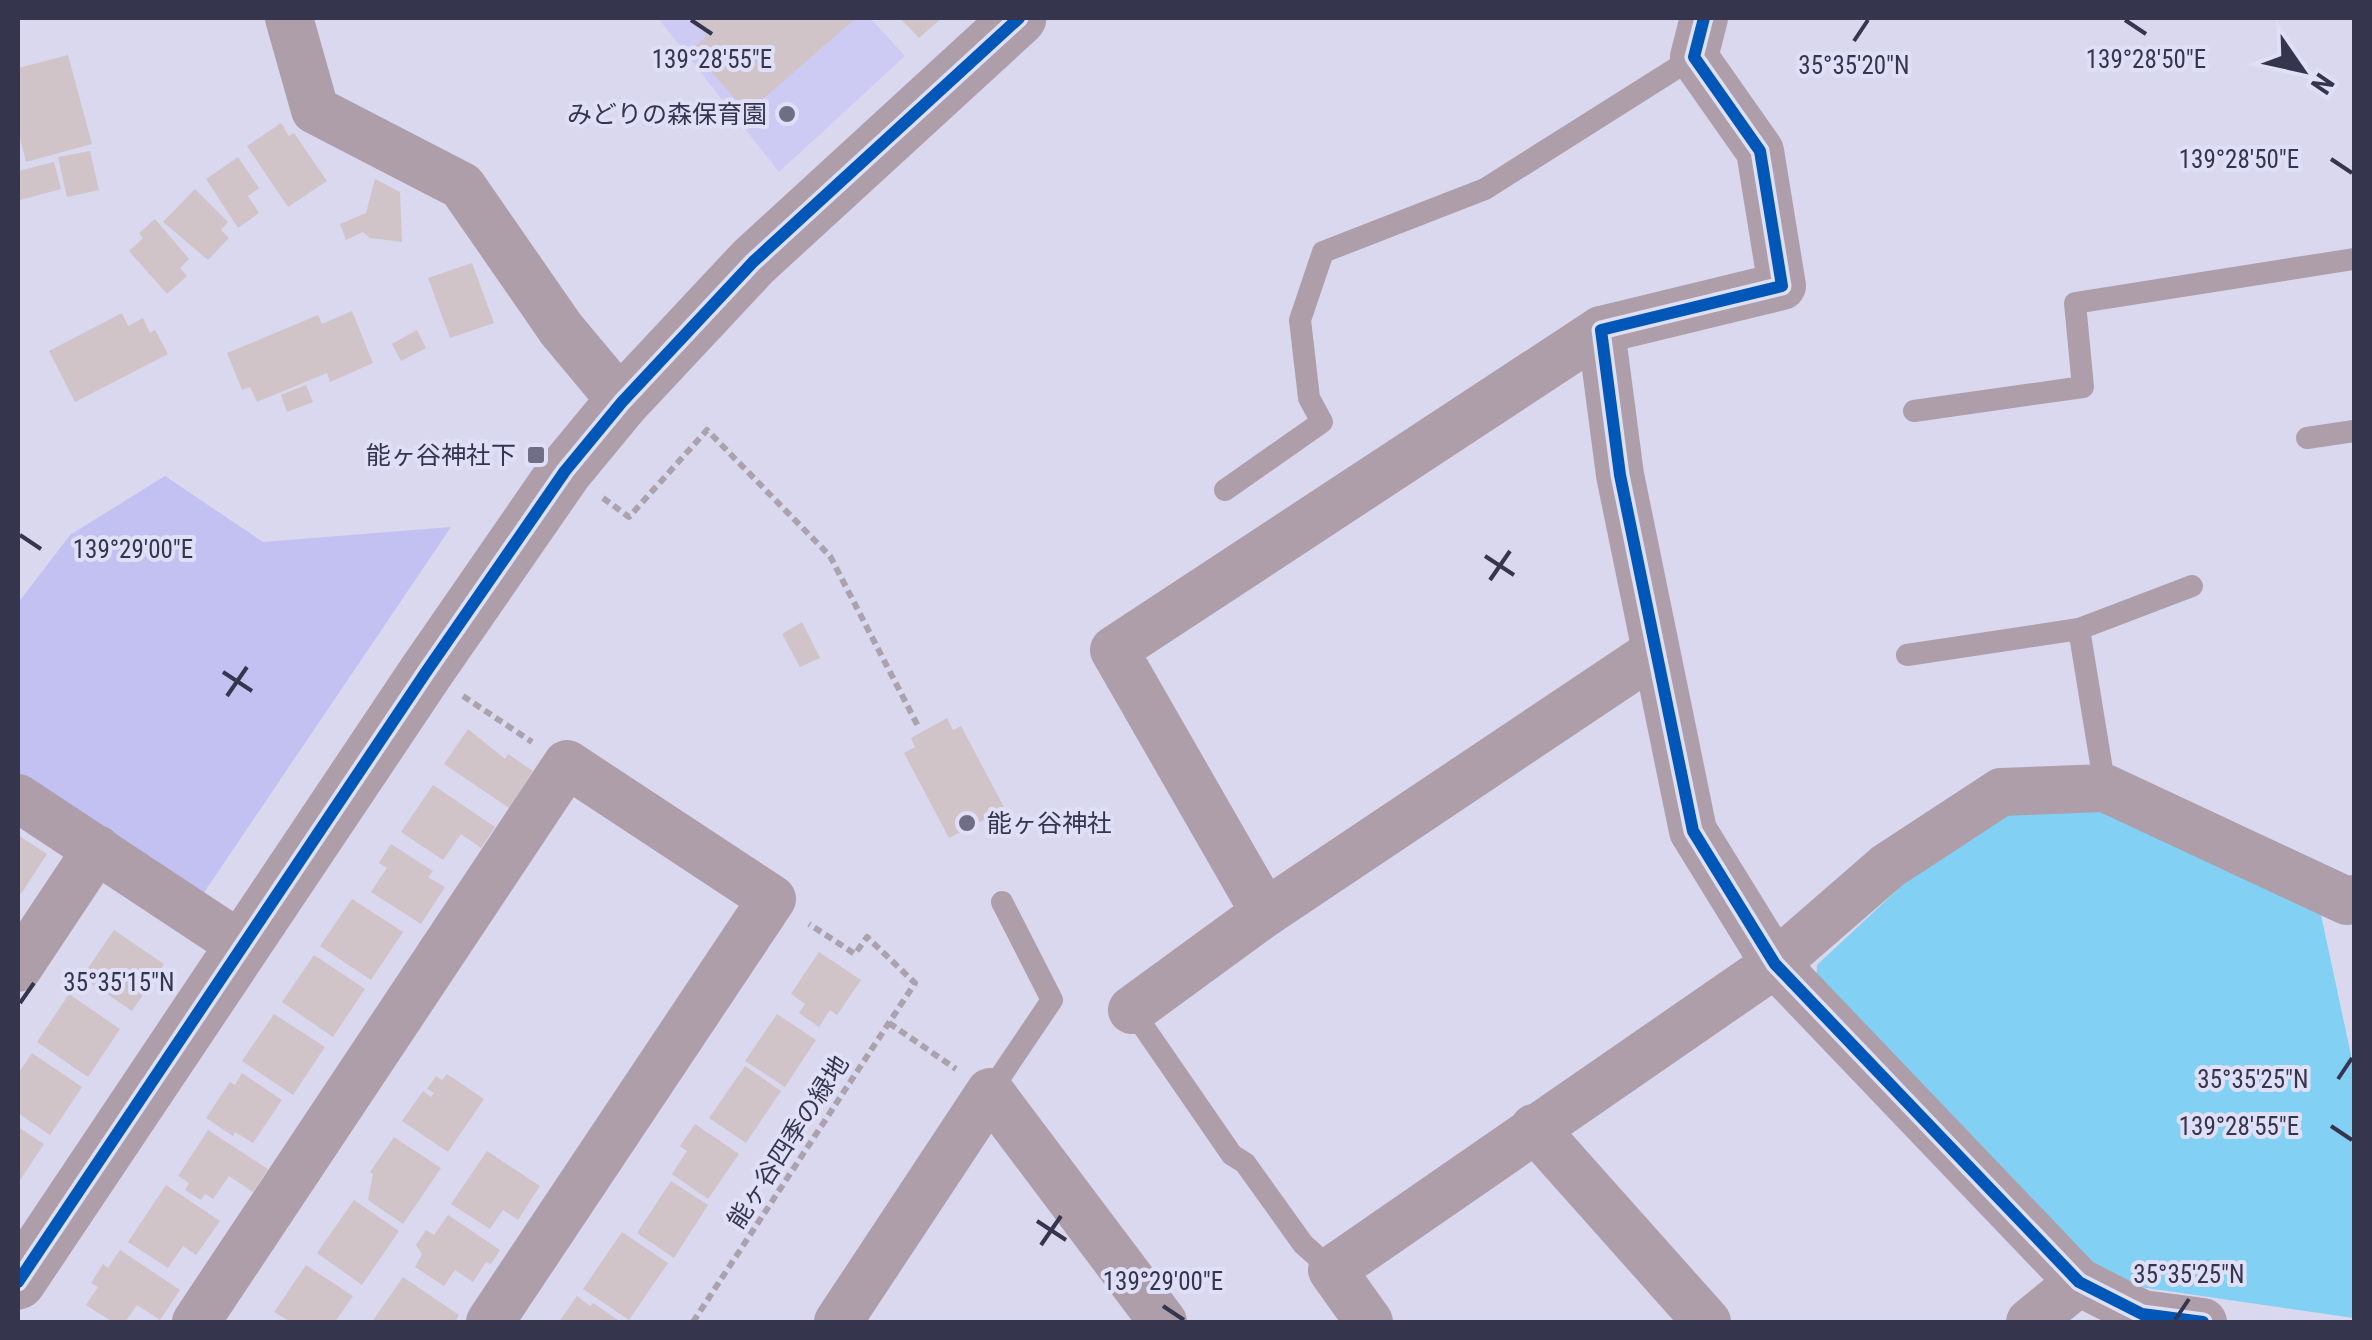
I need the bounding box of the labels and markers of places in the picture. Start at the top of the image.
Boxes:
place label: みどりの森保育園 [567,100,767,129]
marker: みどりの森保育園 [776,103,798,125]
place label: 能ヶ谷神社下 [366,441,516,470]
marker: 能ヶ谷神社下 [525,444,547,466]
place label: 能ヶ谷神社 [987,809,1112,838]
marker: 能ヶ谷神社 [956,812,978,834]

